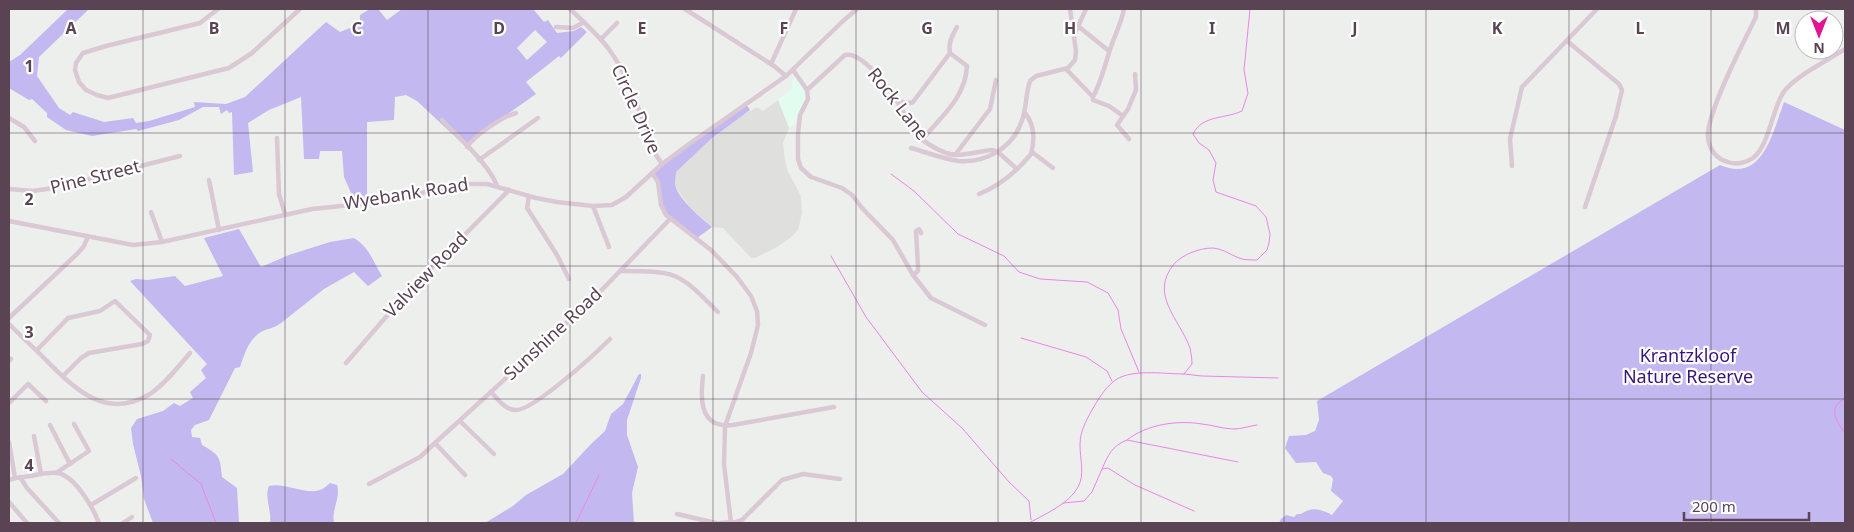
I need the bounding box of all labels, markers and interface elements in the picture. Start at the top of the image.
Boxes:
north arrow [1794,10,1844,60]
text: A [65,17,77,39]
text: B [209,17,219,39]
text: C [352,17,362,39]
text: D [493,17,505,39]
text: E [638,17,647,39]
text: F [780,17,788,39]
text: G [921,17,933,39]
text: H [1064,17,1076,39]
text: I [1209,17,1215,39]
text: J [1350,17,1358,39]
text: K [1492,17,1503,39]
text: L [1636,17,1645,39]
text: M [1775,17,1791,39]
text: N [1813,39,1825,58]
text: 1 [24,55,34,77]
street label: Circle Drive [606,60,667,157]
street label: Rock Lane [863,62,935,145]
street label: Pine Street [47,153,143,199]
street label: Wyebank Road [342,171,470,215]
text: 2 [24,188,34,210]
street label: Valview Road [378,226,472,323]
street label: Sunshine Road [498,282,606,385]
text: 3 [24,321,34,343]
park label: Krantzkloof Nature Reserve [1623,343,1753,388]
text: 4 [24,454,34,476]
scale bar [1684,490,1809,522]
text: 200 m [1692,496,1736,516]

